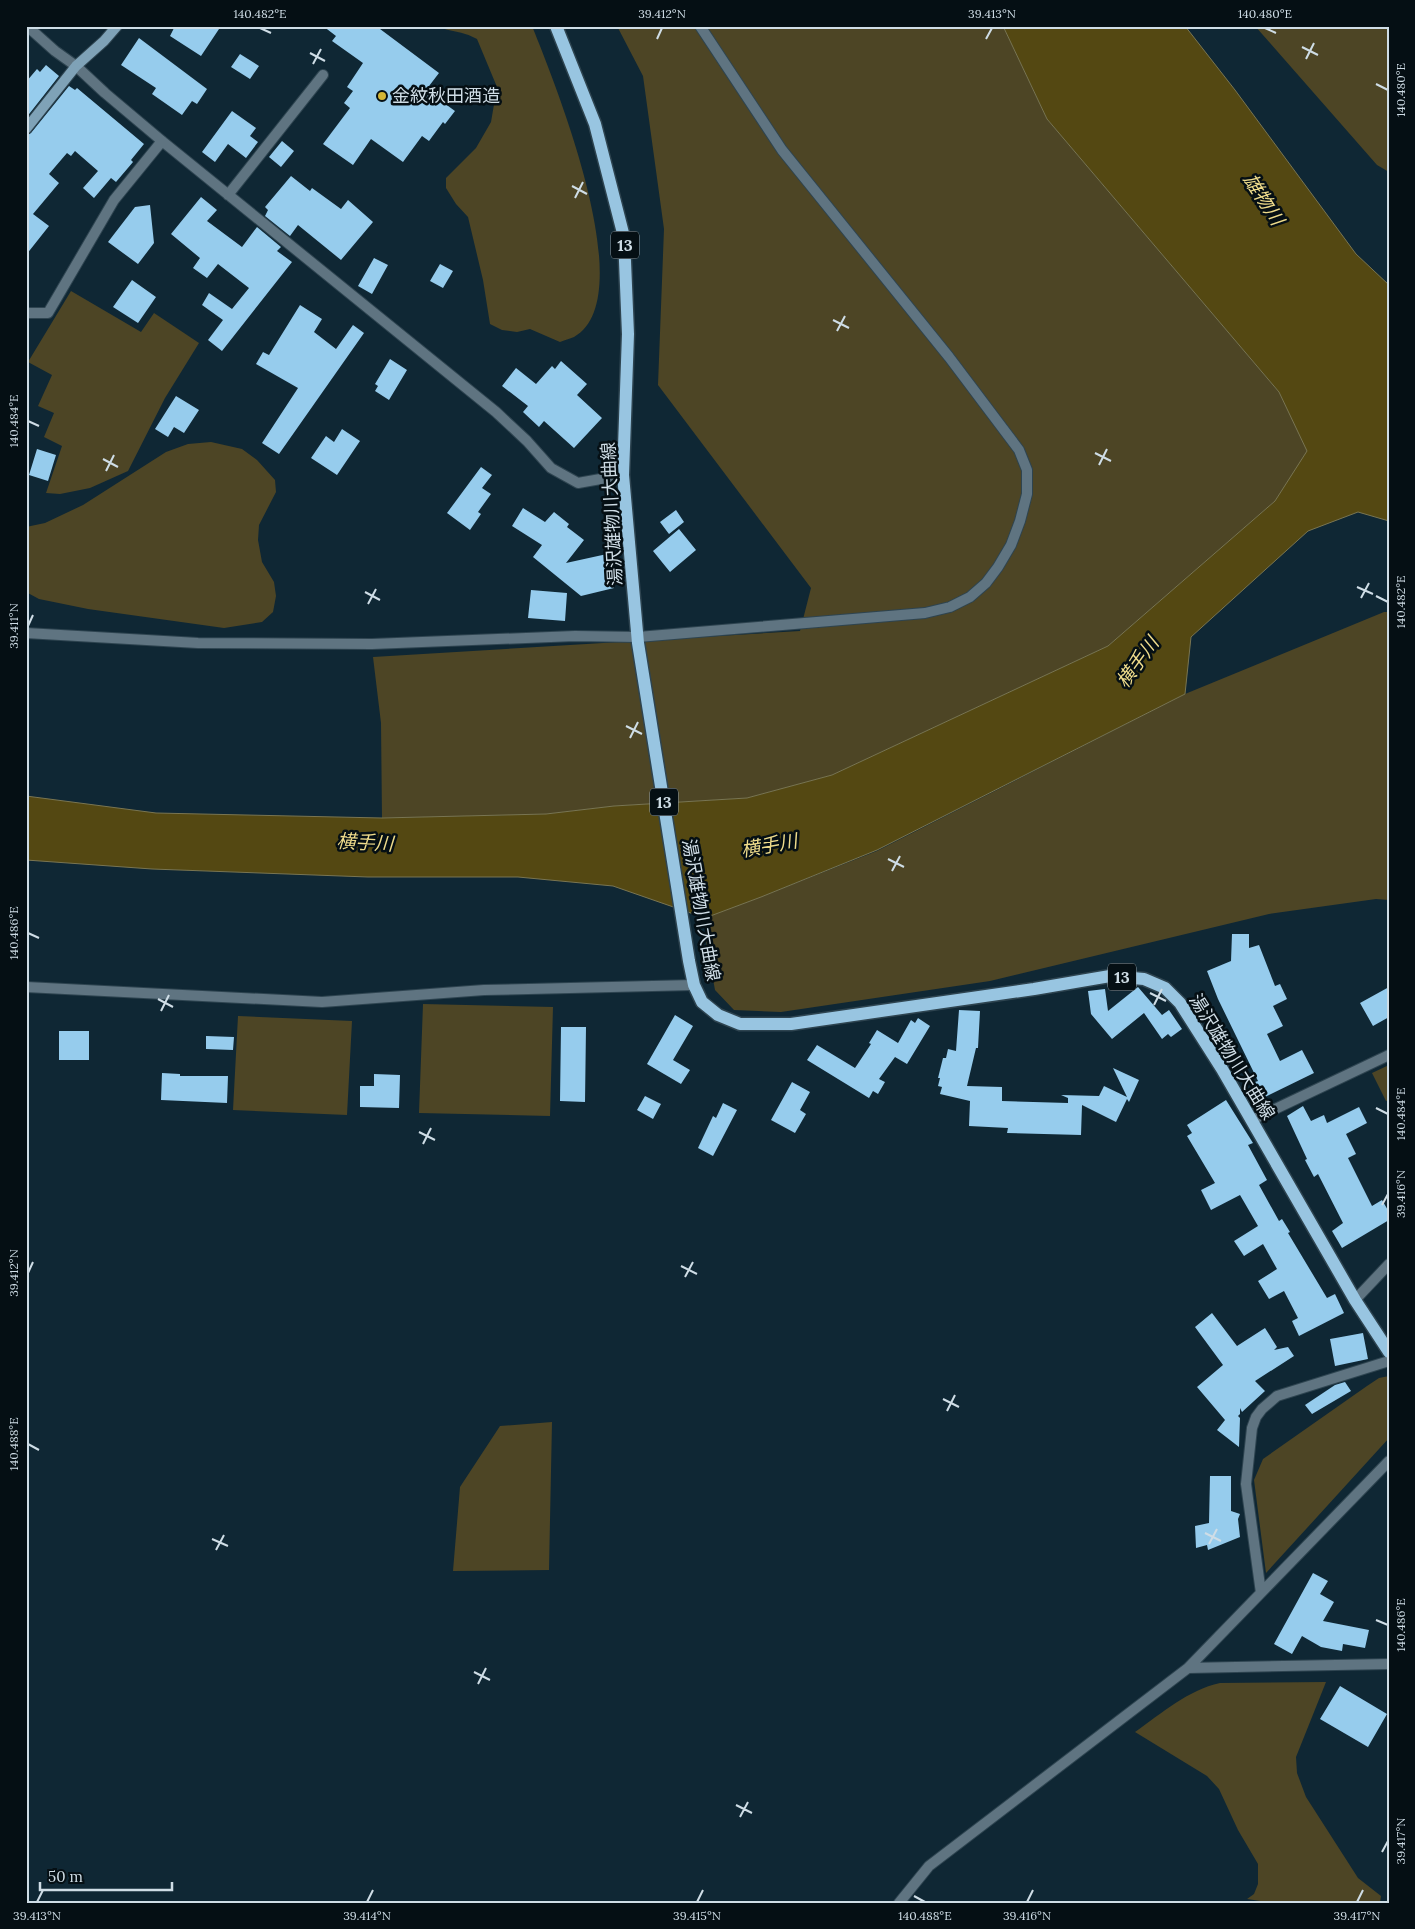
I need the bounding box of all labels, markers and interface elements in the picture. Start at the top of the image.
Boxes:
text: 140.482°E [233,6,287,21]
text: 39.412°N [638,6,686,21]
text: 39.413°N [968,6,1016,21]
text: 140.480°E [1238,6,1292,21]
text: 140.480°E [1393,63,1408,117]
place label: 金紋秋田酒造 [392,84,500,107]
marker: 金紋秋田酒造 [376,90,388,102]
water label: 雄物川 [1238,169,1291,231]
road number: 13 [611,232,639,258]
text: 140.484°E [6,394,21,448]
street label: 湯沢雄物川大曲線 [596,442,627,587]
text: 140.482°E [1393,575,1408,629]
text: 39.411°N [6,603,21,649]
water label: 横手川 [1111,630,1165,692]
road number: 13 [650,789,678,816]
water label: 横手川 [739,828,801,862]
water label: 横手川 [336,829,396,856]
street label: 湯沢雄物川大曲線 [678,837,725,983]
text: 140.486°E [6,906,21,960]
road number: 13 [1108,964,1136,990]
street label: 湯沢雄物川大曲線 [1185,990,1280,1124]
text: 140.484°E [1393,1087,1408,1141]
text: 39.416°N [1393,1170,1408,1218]
text: 39.412°N [6,1249,21,1297]
text: 140.488°E [6,1417,21,1471]
text: 140.486°E [1393,1598,1408,1652]
text: 39.417°N [1393,1818,1408,1864]
scale bar [40,1859,172,1891]
text: 50 m [48,1867,83,1886]
text: 39.413°N [13,1908,61,1923]
text: 39.414°N [343,1908,391,1923]
text: 39.415°N [673,1908,721,1923]
text: 140.488°E [898,1908,952,1923]
text: 39.416°N [1003,1908,1051,1923]
text: 39.417°N [1334,1908,1380,1923]

